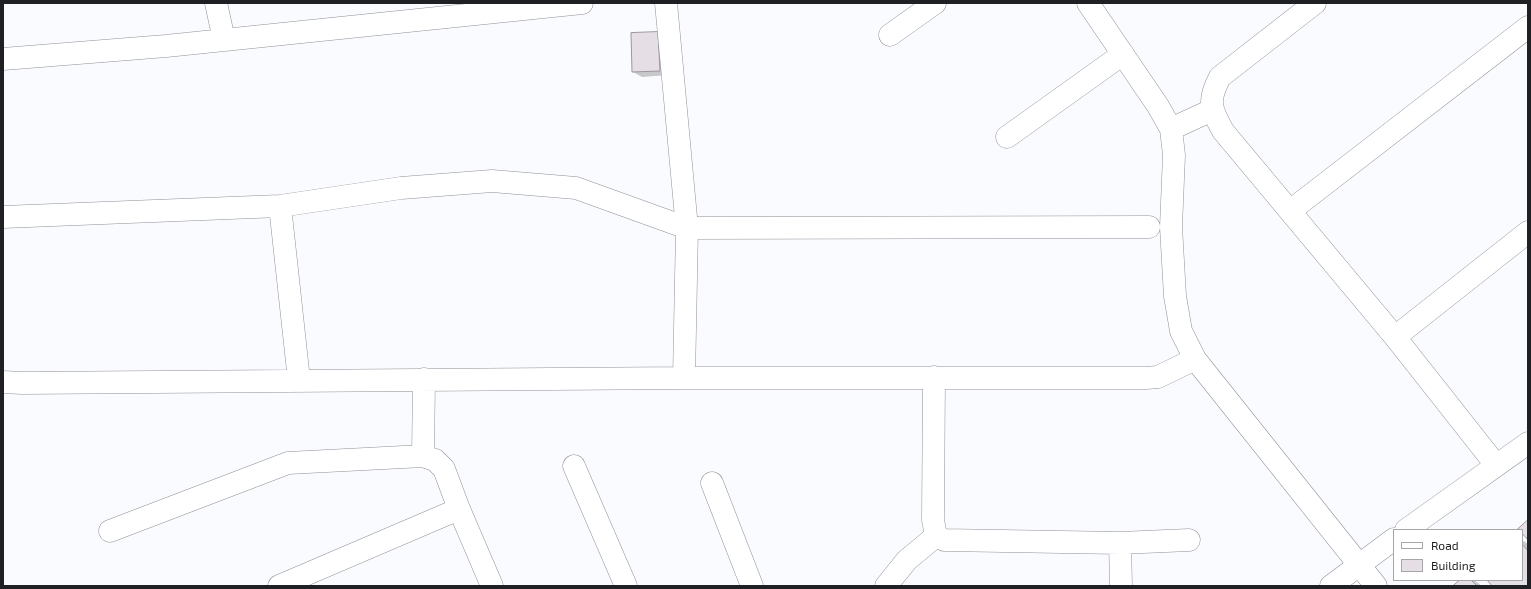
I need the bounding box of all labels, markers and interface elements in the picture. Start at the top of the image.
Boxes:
legend [1393,529,1523,581]
text: Road [1431,538,1459,552]
text: Building [1431,558,1475,572]

